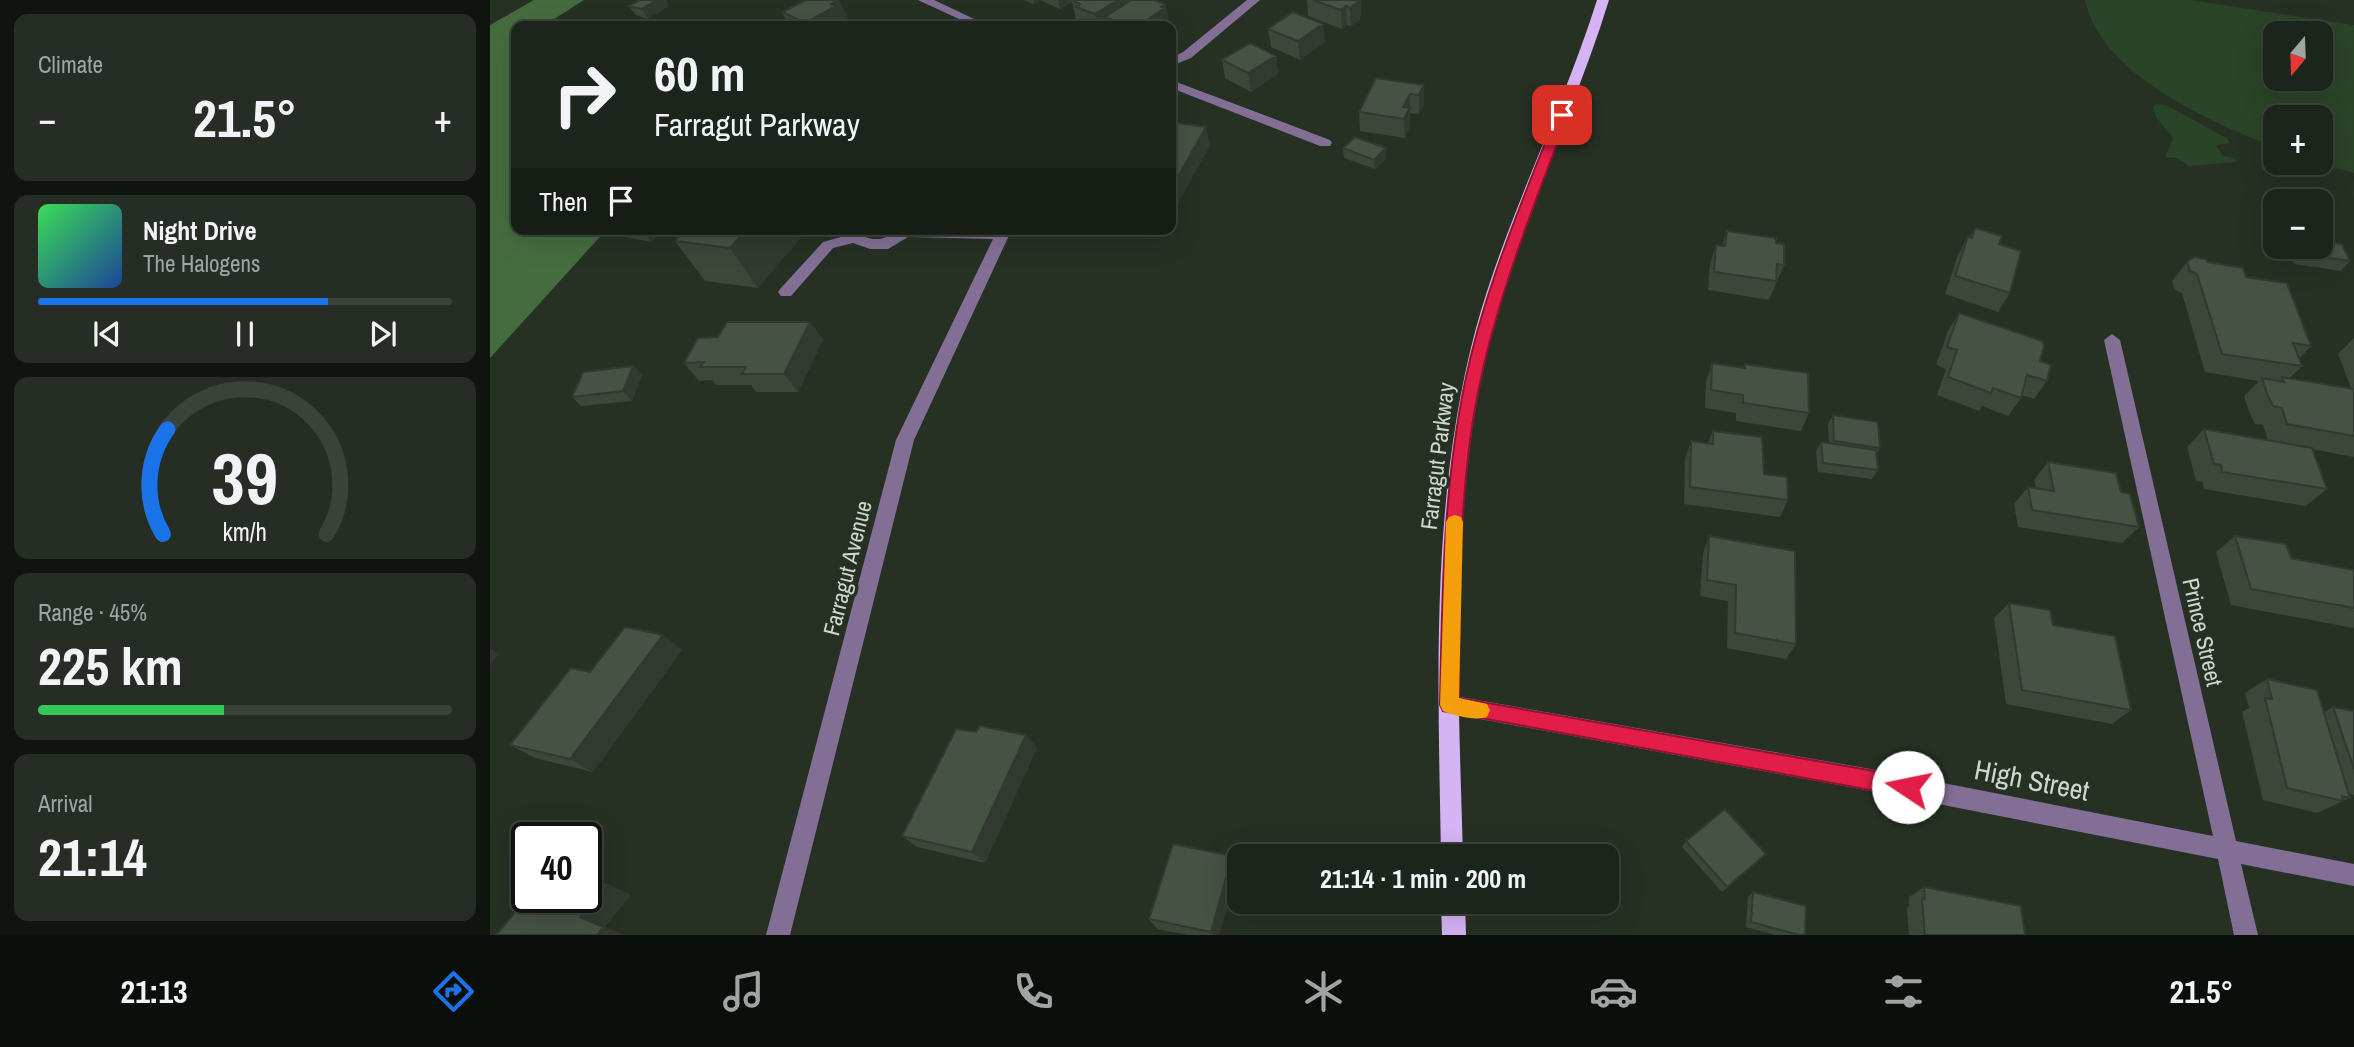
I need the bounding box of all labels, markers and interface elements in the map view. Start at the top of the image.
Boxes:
north arrow [2263,21,2333,91]
map controls [2263,21,2333,259]
text: 60 m [654,40,746,106]
text: Climate [38,49,103,80]
icon: right [539,49,630,140]
text: 21.5° [193,83,297,153]
pin [1532,85,1592,145]
text: − [38,93,56,144]
text: + [434,93,452,144]
icon: arrive [1543,96,1581,134]
text: Farragut Parkway [654,103,860,146]
button: + [2263,105,2333,175]
icon: arrive [602,182,640,220]
text: Then [539,184,588,219]
button: − [2263,189,2333,259]
text: Night Drive [143,213,257,248]
text: The Halogens [143,248,260,279]
icon: previous [88,315,126,353]
icon: pause [226,315,264,353]
icon: next [364,315,402,353]
street label: Farragut Parkway [1413,380,1461,531]
text: 39 [212,429,278,527]
street label: Farragut Avenue [815,497,879,639]
text: km/h [223,514,267,548]
street label: Prince Street [2176,575,2230,689]
text: Range · 45% [38,597,147,628]
text: 225 km [38,631,183,701]
position arrow [1871,750,1945,824]
street label: High Street [1971,750,2093,810]
text: Arrival [38,788,93,819]
text: 21:14 [38,822,147,892]
speed limit sign: 40 [511,822,602,913]
text: 21:14 · 1 min · 200 m [1320,861,1526,896]
icon: directions [429,967,478,1016]
icon: music [719,967,768,1016]
icon: phone [1009,967,1058,1016]
icon: climate [1299,967,1348,1016]
icon: car [1589,967,1638,1016]
icon: filters [1879,967,1928,1016]
text: 21:13 [121,970,188,1013]
text: 21.5° [2170,970,2233,1013]

